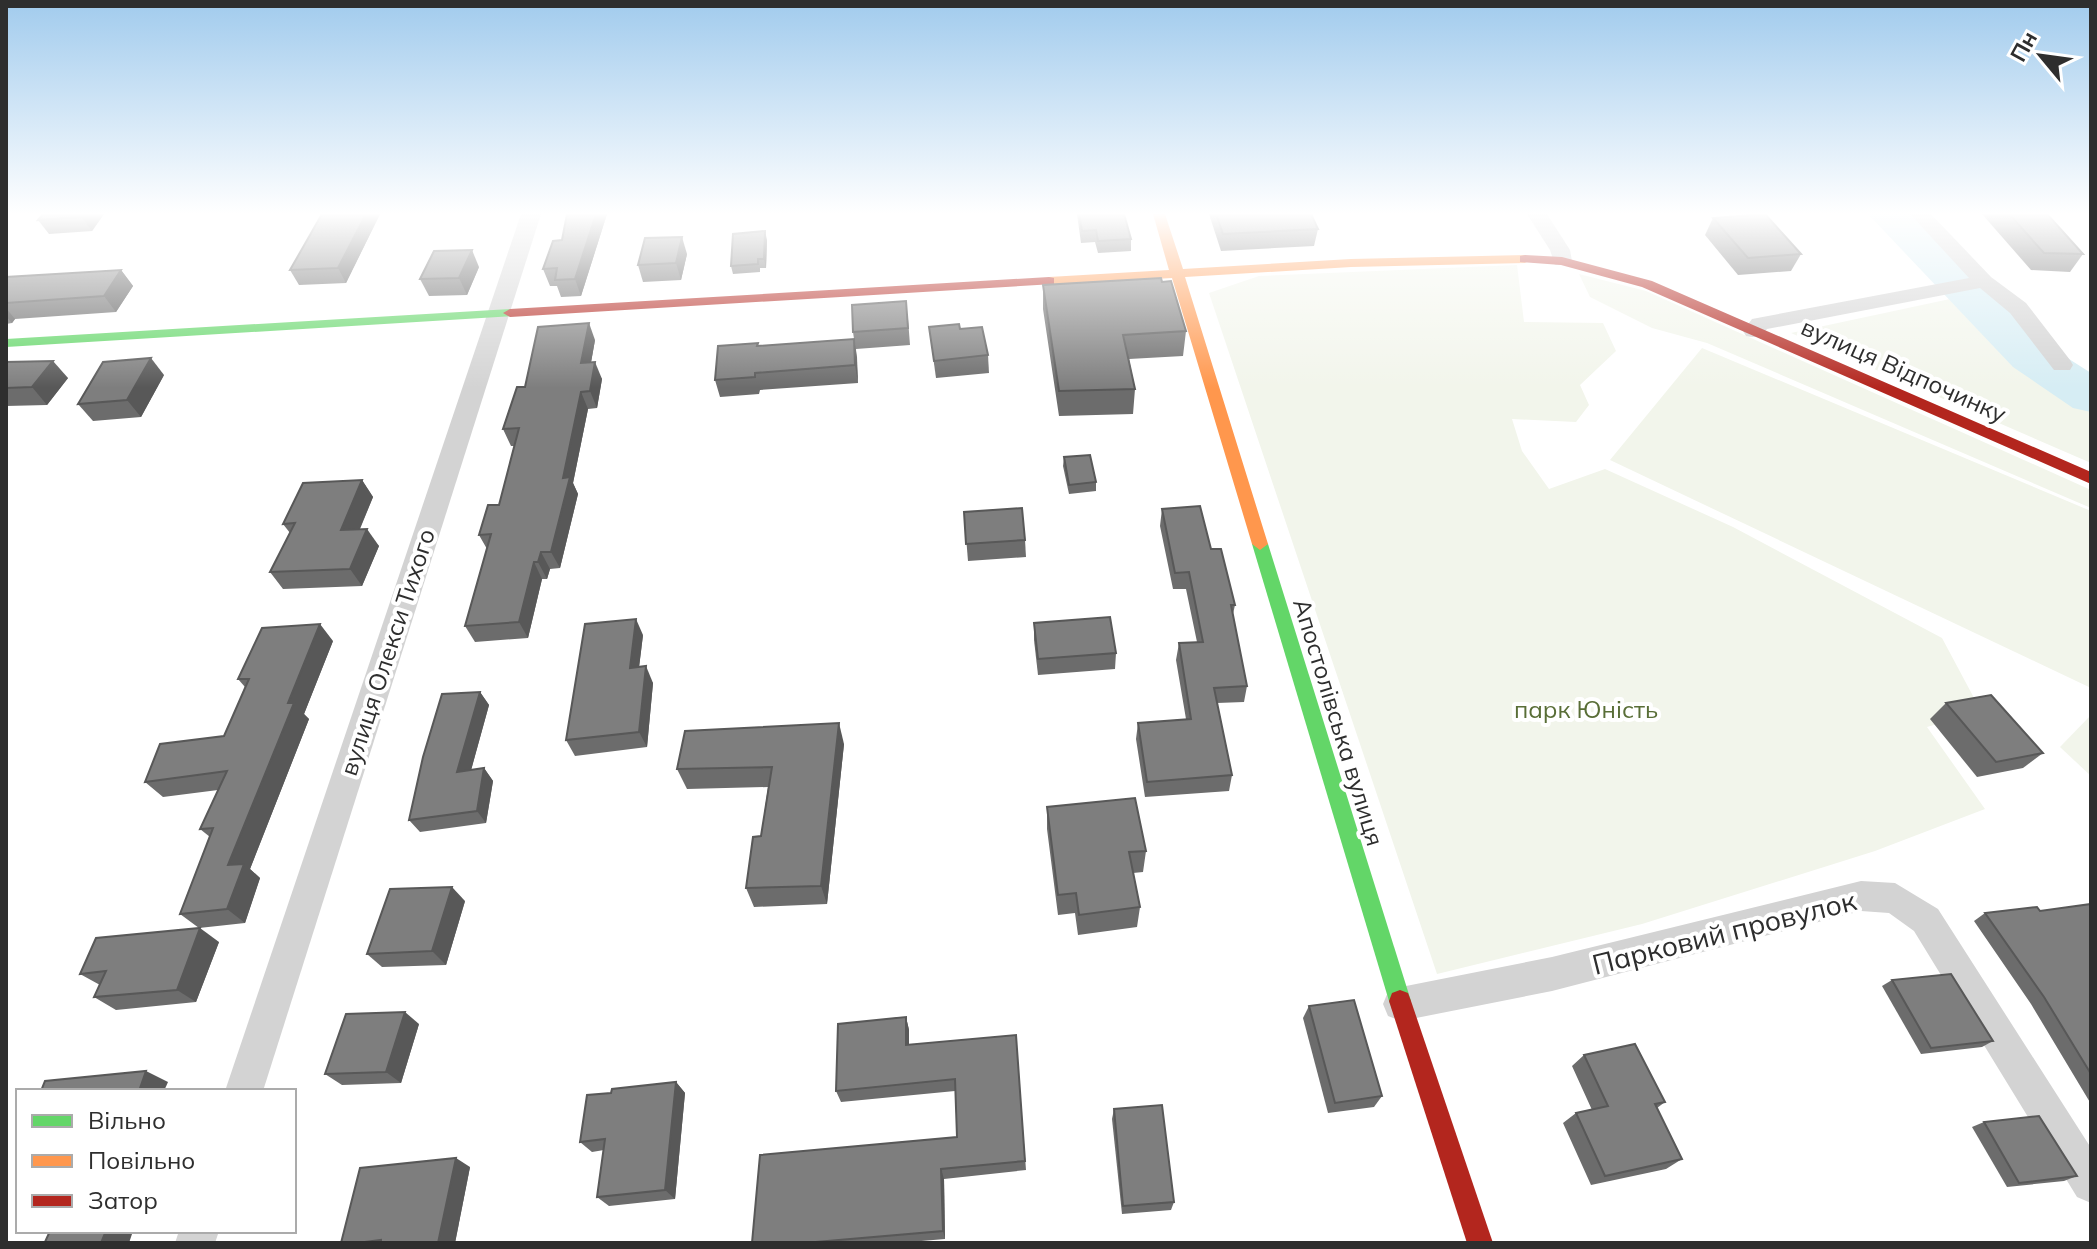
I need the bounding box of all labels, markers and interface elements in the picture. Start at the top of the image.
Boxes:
north arrow [2001,16,2081,96]
text: Пн [2004,26,2043,66]
street label: вулиця Відпочинку [1797,311,2011,429]
street label: вулиця Олекси Тихого [333,525,441,779]
street label: Апостолівська вулиця [1287,595,1391,849]
park label: парк Юність [1514,694,1658,724]
street label: Парковий провулок [1588,882,1861,982]
legend [16,1089,296,1233]
text: Вільно [88,1105,166,1135]
text: Повільно [88,1145,195,1175]
text: Затор [88,1185,158,1215]

